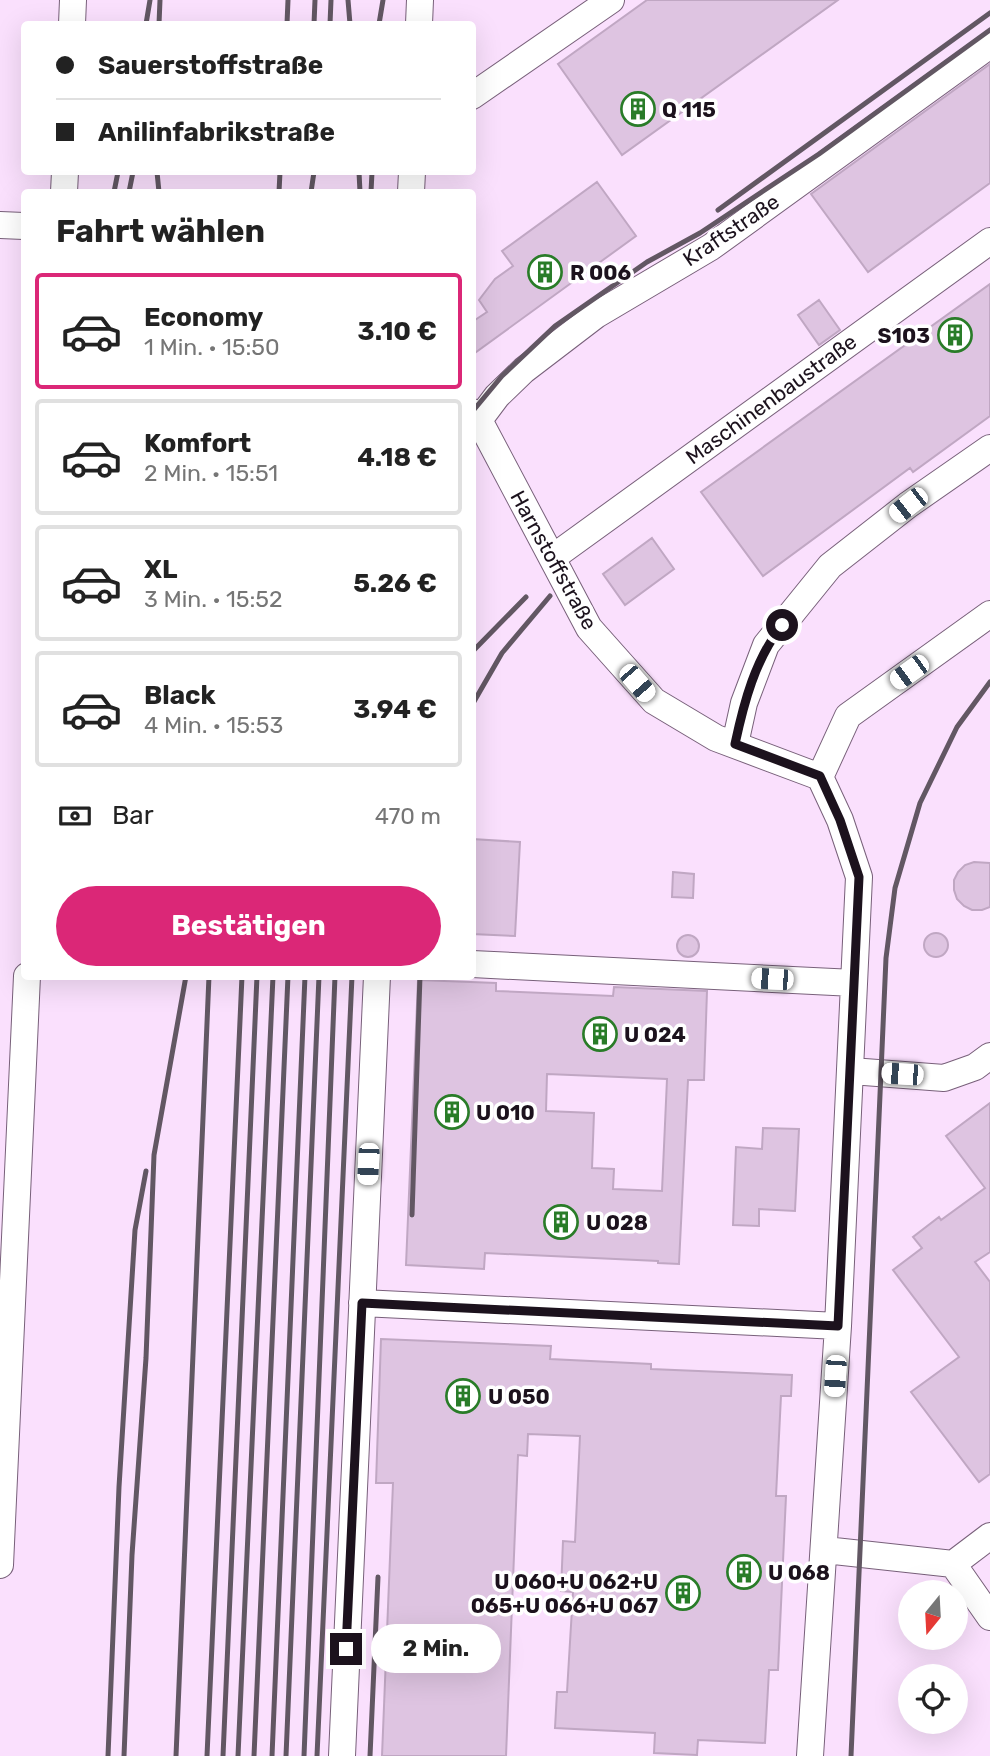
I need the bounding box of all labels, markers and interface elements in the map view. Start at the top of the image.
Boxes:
text: Sauerstoffstraße [98,50,323,81]
building icon: Q 115 [619,90,657,128]
place label: Q 115 [662,97,716,122]
text: Anilinfabrikstraße [98,117,335,148]
street label: Kraftstraße [678,189,784,271]
text: Fahrt wählen [56,212,265,250]
building icon: R 006 [526,253,564,291]
place label: R 006 [570,260,632,285]
icon: car [60,300,123,363]
text: Economy [144,302,263,333]
text: 3.10 € [358,316,437,347]
building icon: S103 [936,316,974,354]
place label: S103 [878,323,930,348]
street label: Maschinenbaustraße [681,329,861,469]
text: 1 Min. · 15:50 [144,333,280,361]
icon: car [60,426,123,489]
text: Komfort [144,428,251,459]
text: 4.18 € [357,442,437,473]
text: 2 Min. · 15:51 [144,459,278,487]
car [885,484,932,526]
street label: Harnstoffstraße [505,486,603,634]
icon: car [60,552,123,615]
text: XL [144,554,177,585]
text: 5.26 € [353,568,437,599]
text: 3 Min. · 15:52 [144,585,282,613]
route start [766,609,798,641]
car [886,651,933,693]
car [616,660,659,706]
icon: car [60,678,123,741]
text: Black [144,680,216,711]
text: 3.94 € [353,694,437,725]
text: 4 Min. · 15:53 [144,711,283,739]
icon: cash [56,797,94,835]
text: Bar [112,800,154,831]
text: 470 m [375,802,441,830]
button: Bestätigen [56,886,441,966]
car [751,967,794,991]
building icon: U 024 [581,1015,619,1053]
place label: U 024 [624,1022,686,1047]
car [881,1062,924,1086]
building icon: U 010 [433,1093,471,1131]
place label: U 010 [476,1100,535,1125]
car [357,1142,380,1186]
building icon: U 028 [542,1203,580,1241]
place label: U 028 [586,1210,648,1235]
car [824,1354,847,1398]
building icon: U 050 [444,1377,482,1415]
place label: U 050 [488,1384,550,1409]
building icon: U 068 [725,1553,763,1591]
place label: U 068 [768,1560,830,1585]
place label: U 060+U 062+U 065+U 066+U 067 [471,1569,658,1618]
building icon: U 060+U 062+U 065+U 066+U 067 [664,1574,702,1612]
north arrow [898,1580,968,1650]
map controls [898,1580,968,1734]
callout: 2 Min. [370,1624,500,1674]
route end [330,1633,362,1665]
text: 2 Min. [403,1634,469,1662]
button: locate [898,1664,968,1734]

